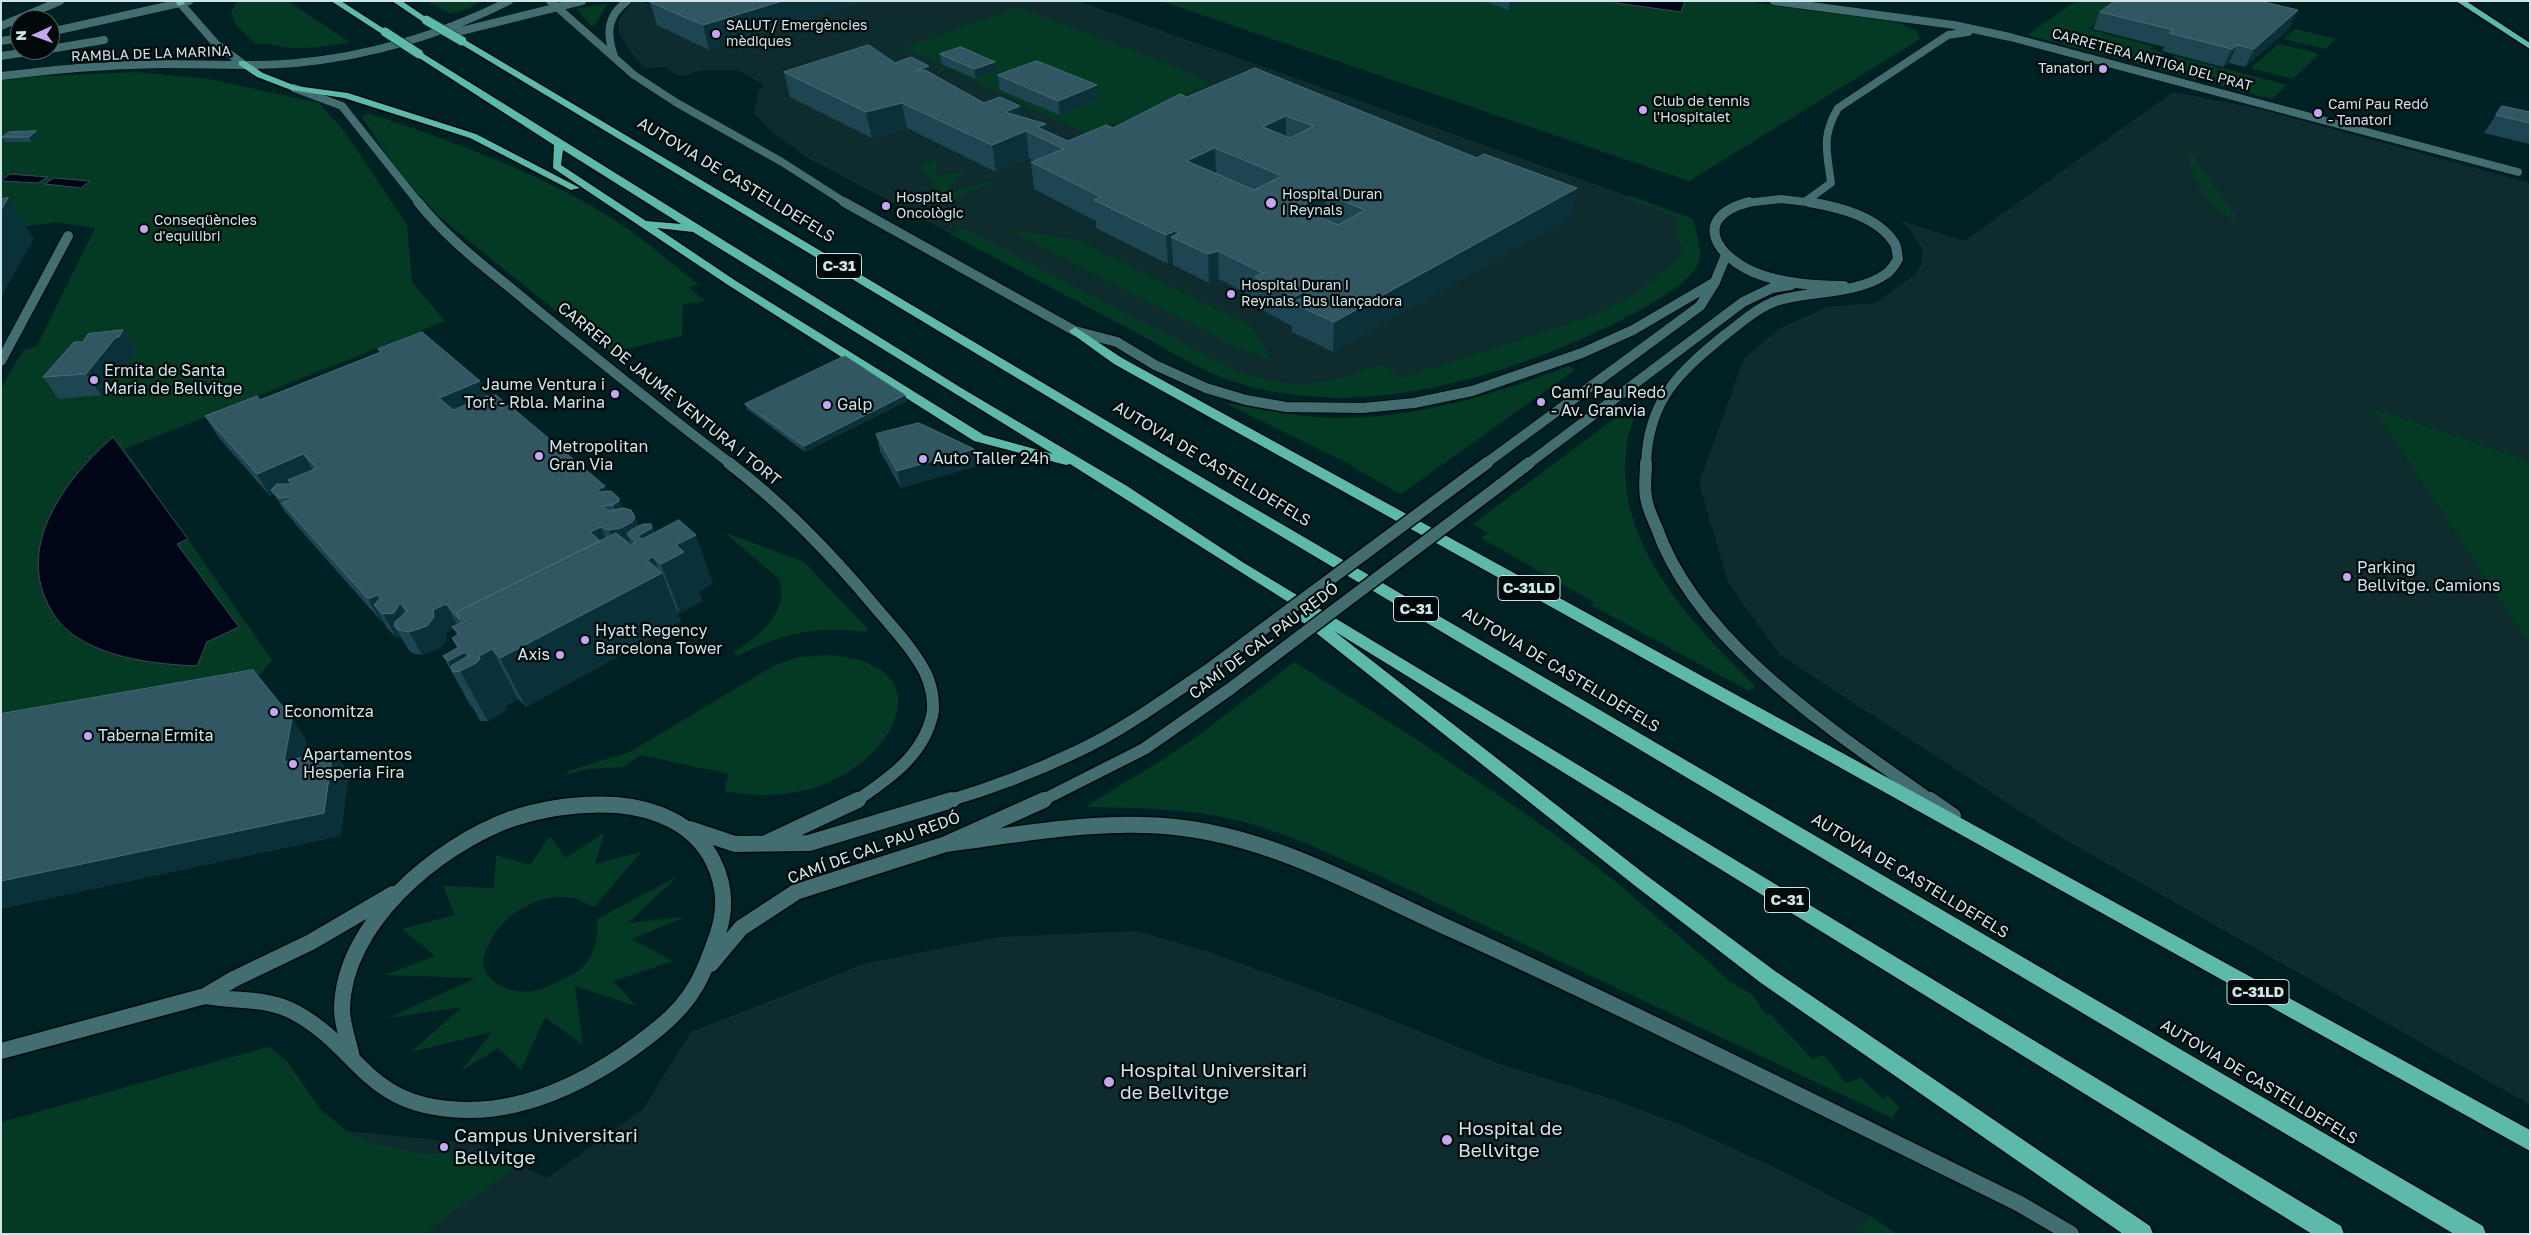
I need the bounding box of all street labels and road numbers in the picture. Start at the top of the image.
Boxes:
street label: CARRETERA ANTIGA DEL PRAT [2050,25,2254,95]
street label: RAMBLA DE LA MARINA [71,43,231,65]
street label: AUTOVIA DE CASTELLDEFELS [634,113,838,247]
road number: C-31 [816,254,862,278]
street label: CARRER DE JAUME VENTURA I TORT [554,298,784,490]
street label: AUTOVIA DE CASTELLDEFELS [1110,397,1314,531]
road number: C-31LD [1498,576,1560,600]
street label: CAMÍ DE CAL PAU REDÓ [1185,579,1343,703]
road number: C-31 [1394,596,1438,622]
street label: AUTOVIA DE CASTELLDEFELS [1459,603,1663,737]
street label: CAMÍ DE CAL PAU REDÓ [785,808,963,888]
street label: AUTOVIA DE CASTELLDEFELS [1808,809,2012,943]
road number: C-31 [1764,888,1810,912]
road number: C-31LD [2227,980,2289,1004]
street label: AUTOVIA DE CASTELLDEFELS [2157,1015,2361,1149]

